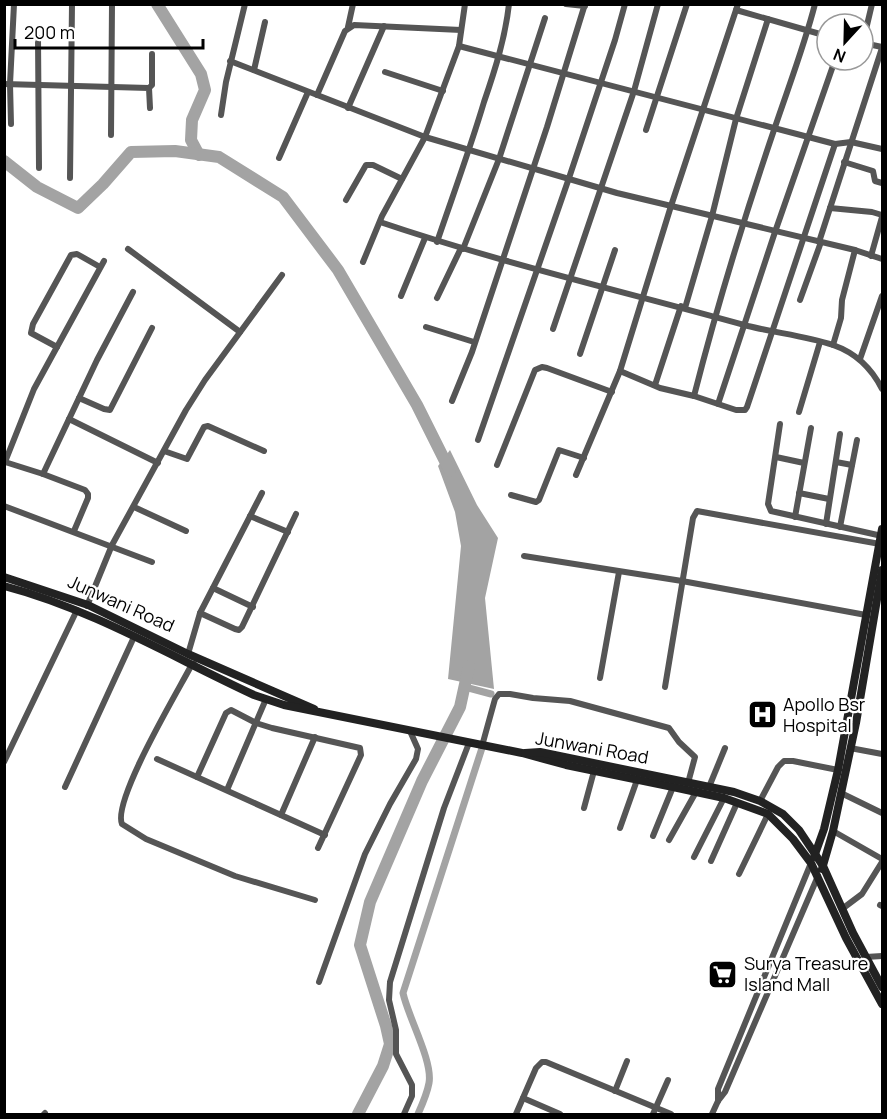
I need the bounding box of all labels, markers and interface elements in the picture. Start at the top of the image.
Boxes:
scale bar [15,12,202,50]
north arrow [815,12,875,72]
text: 200 m [24,20,75,44]
text: N [830,44,849,68]
street label: Junwani Road [64,569,178,637]
place label: Apollo Bsr Hospital [783,692,866,737]
hospital icon: Apollo Bsr Hospital [746,699,778,731]
street label: Junwani Road [534,725,650,769]
place label: Surya Treasure Island Mall [744,951,868,996]
supermarket icon: Surya Treasure Island Mall [707,958,739,990]

